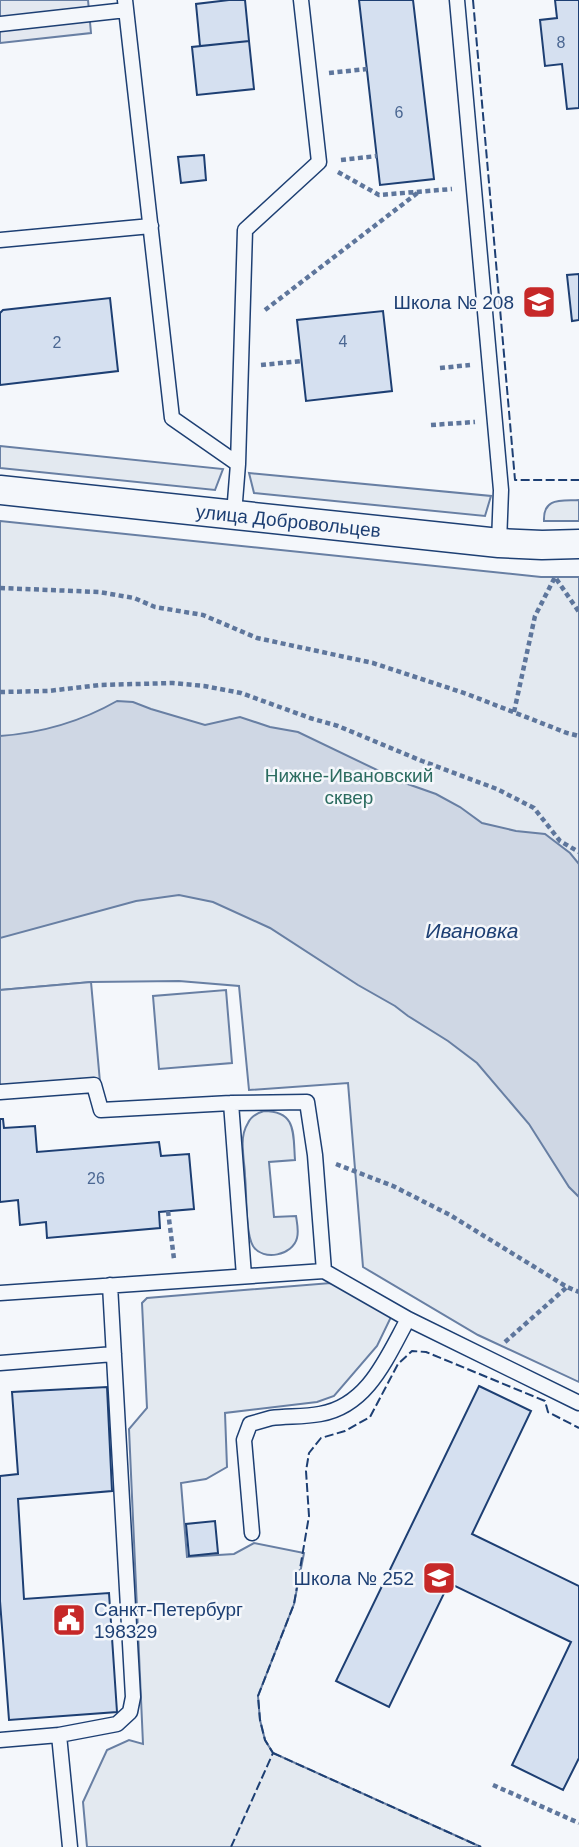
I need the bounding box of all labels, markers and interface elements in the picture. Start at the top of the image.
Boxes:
house number: 8 [557,34,566,51]
house number: 6 [395,104,404,121]
school or university icon: Школа № 208 [520,283,558,321]
place label: Школа № 208 [394,292,514,313]
house number: 4 [339,333,348,350]
house number: 2 [53,334,62,351]
street label: улица Добровольцев [195,500,382,541]
park label: Нижне-Ивановский сквер [265,765,433,808]
water label: Ивановка [426,919,519,942]
house number: 26 [87,1170,105,1187]
school or university icon: Школа № 252 [420,1559,458,1597]
place label: Школа № 252 [294,1568,414,1589]
place label: Санкт-Петербург 198329 [94,1599,243,1642]
public building icon: Санкт-Петербург 198329 [50,1601,88,1639]

